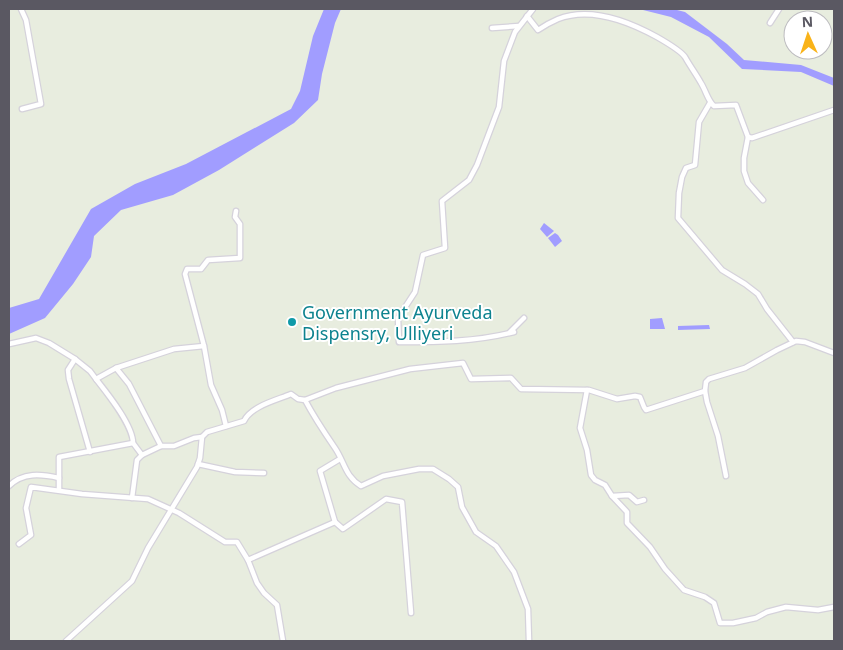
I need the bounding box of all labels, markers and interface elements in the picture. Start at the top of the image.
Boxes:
north arrow [783,10,833,60]
text: N [801,12,813,31]
place label: Government Ayurveda Dispensry, Ulliyeri [302,300,492,345]
marker: Government Ayurveda Dispensry, Ulliyeri [286,316,298,328]

